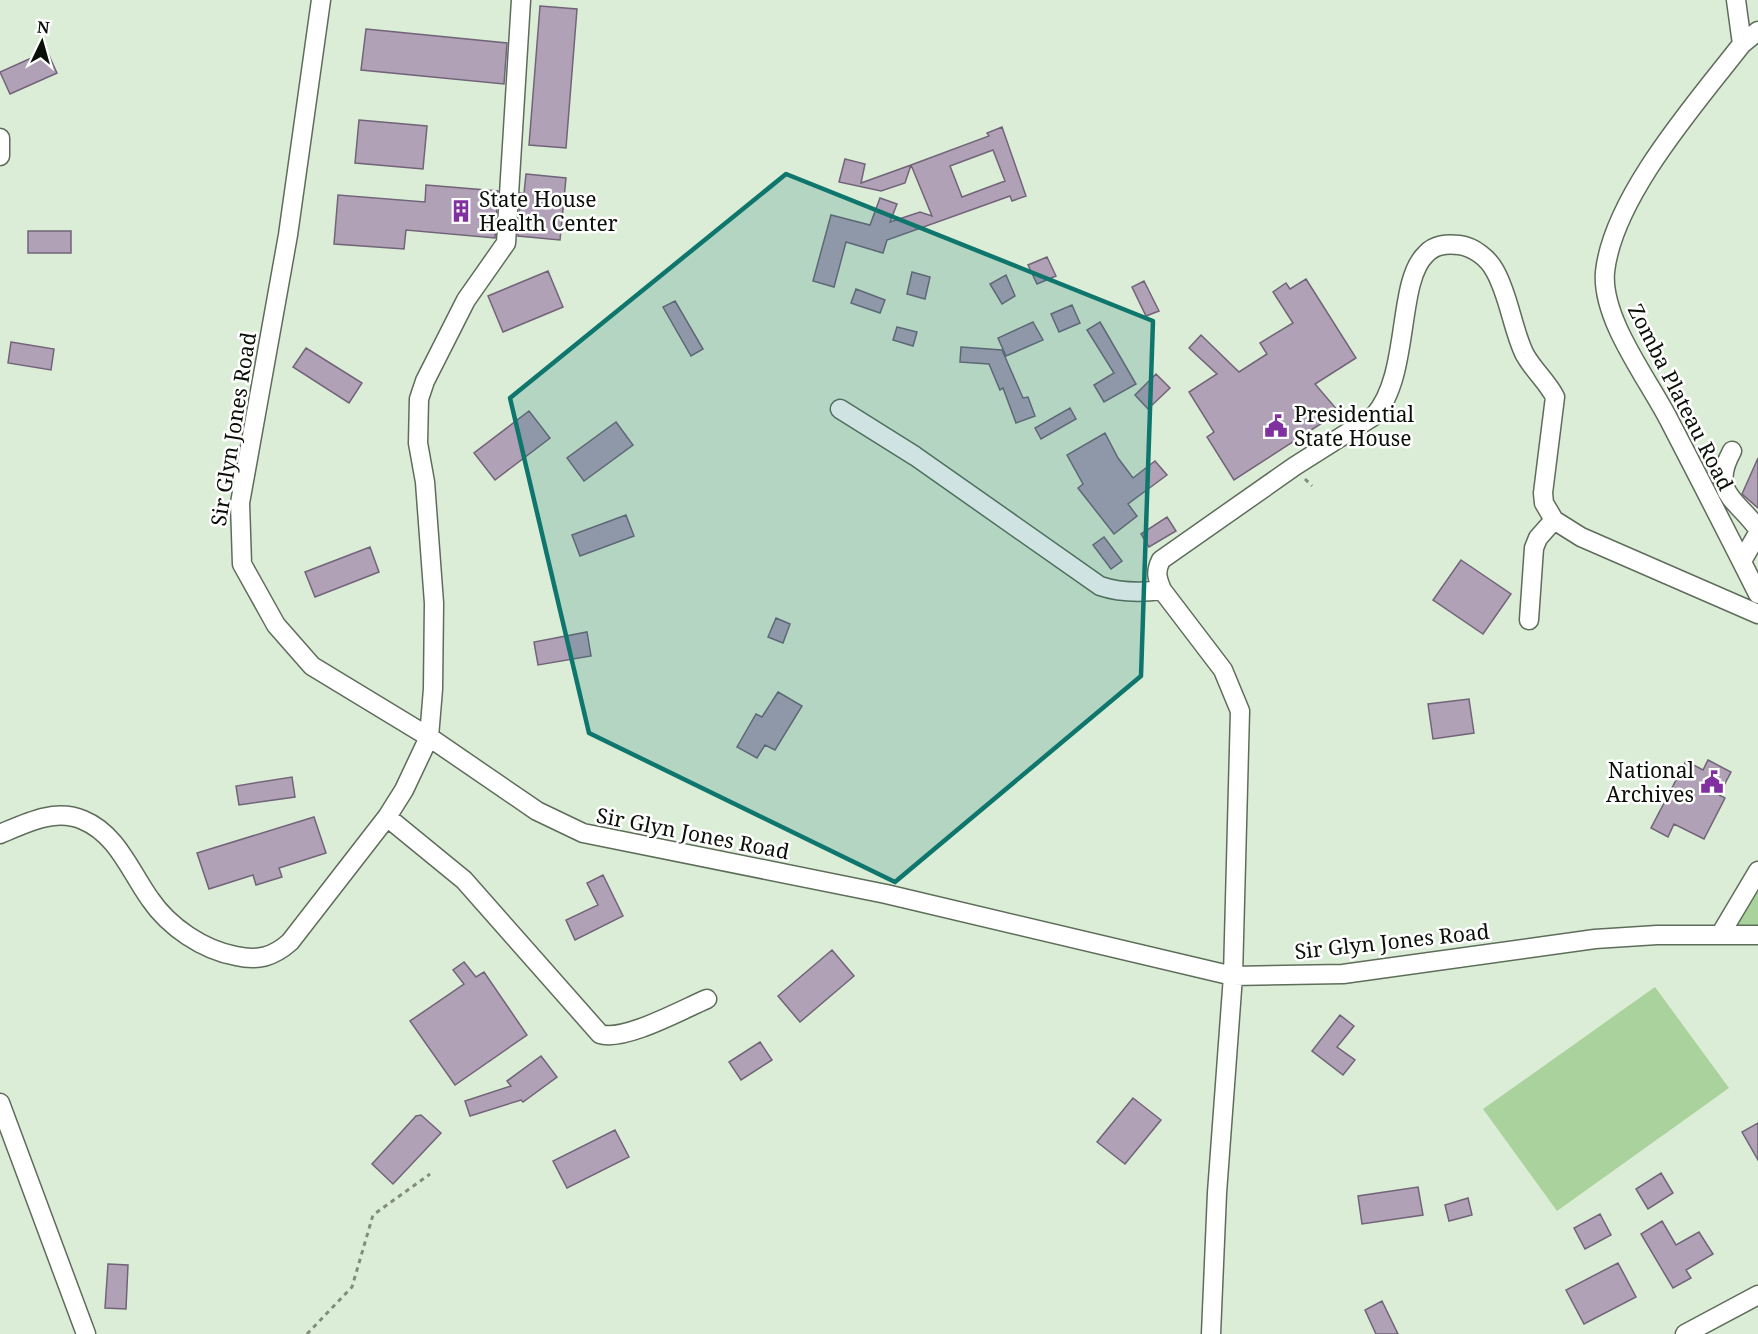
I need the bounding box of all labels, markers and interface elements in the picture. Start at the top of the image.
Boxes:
north arrow [12,12,72,72]
text: N [36,16,51,39]
place label: State House Health Center [479,185,618,237]
building icon: State House Health Center [448,198,474,224]
street label: Zomba Plateau Road [1622,299,1740,495]
street label: Sir Glyn Jones Road [204,330,262,528]
place label: Presidential State House [1294,400,1415,452]
public building icon: Presidential State House [1263,413,1289,439]
place label: National Archives [1606,756,1694,808]
public building icon: National Archives [1699,769,1725,795]
street label: Sir Glyn Jones Road [594,801,792,865]
street label: Sir Glyn Jones Road [1293,917,1491,965]

